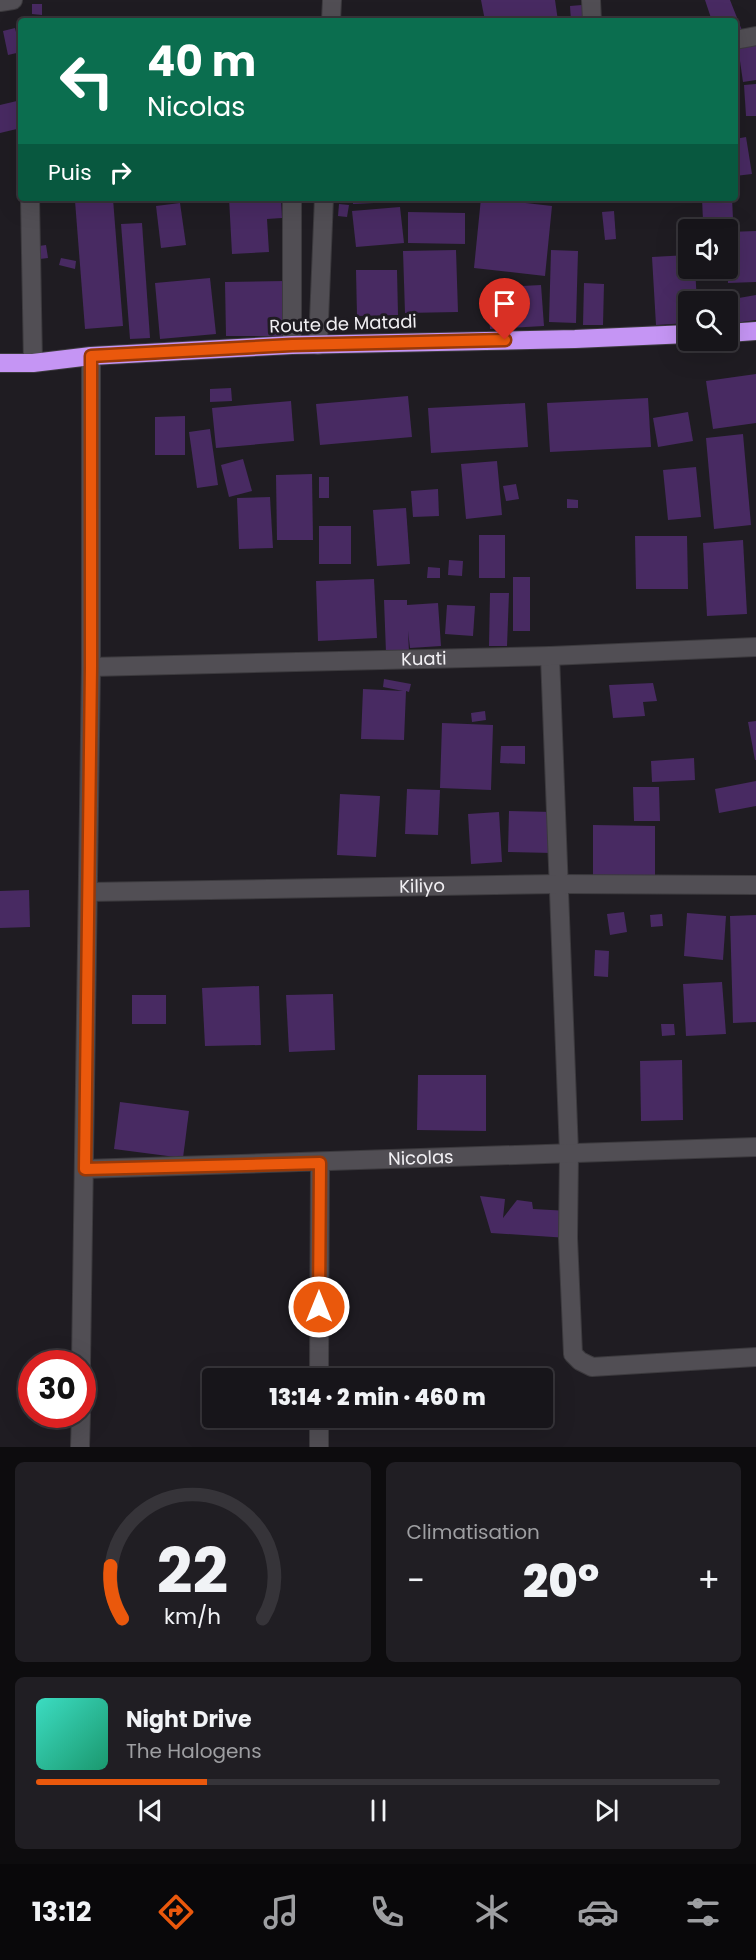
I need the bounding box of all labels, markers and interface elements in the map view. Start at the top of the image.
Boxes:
text: 40 m [147,32,256,91]
icon: left [48,42,126,120]
text: Nicolas [147,88,245,125]
icon: right [104,156,137,189]
text: Puis [48,157,92,188]
map controls [678,219,738,351]
button: sound [678,219,738,279]
pin [479,278,530,340]
icon: arrive [488,287,521,320]
button: search [678,291,738,351]
street label: Route de Matadi [269,308,417,339]
street label: Kuati [401,645,447,672]
street label: Kiliyo [399,873,445,899]
street label: Nicolas [388,1144,454,1171]
position arrow [287,1275,351,1339]
speed limit sign: 30 [18,1350,96,1428]
text: 13:14 · 2 min · 460 m [269,1382,486,1413]
text: Climatisation [407,1518,540,1546]
text: 22 [157,1527,228,1615]
text: 20° [523,1550,599,1613]
text: − [407,1557,425,1604]
text: + [697,1557,720,1604]
text: km/h [164,1601,221,1632]
text: Night Drive [126,1704,252,1735]
text: The Halogens [126,1737,262,1765]
icon: previous [134,1794,167,1827]
icon: pause [362,1794,395,1827]
icon: next [590,1794,623,1827]
icon: directions [155,1891,197,1933]
icon: music [260,1891,302,1933]
icon: phone [366,1891,408,1933]
icon: climate [471,1891,513,1933]
icon: car [577,1891,619,1933]
icon: filters [682,1891,724,1933]
text: 13:12 [32,1893,91,1930]

